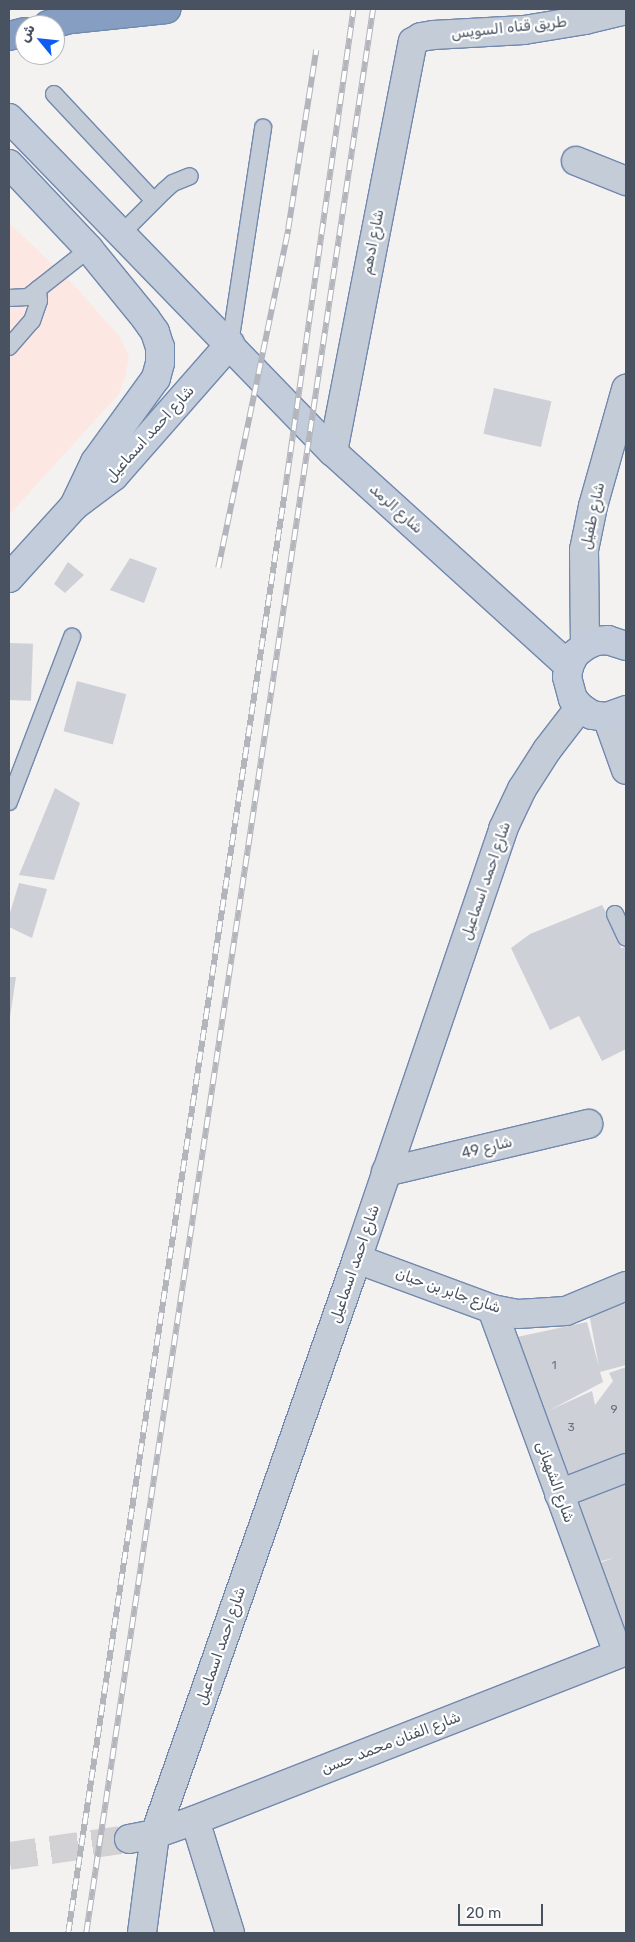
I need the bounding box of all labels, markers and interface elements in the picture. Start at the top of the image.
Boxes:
street label: طريق قناه السويس [450,13,568,43]
north arrow [15,15,65,65]
text: ش [16,21,39,45]
street label: شارع ادهم [358,208,388,276]
street label: شارع احمد اسماعيل [102,382,198,486]
street label: شارع الرمد [366,480,426,538]
street label: شارع طفيل [577,481,609,551]
street label: شارع احمد اسماعيل [457,820,515,942]
street label: شارع 49 [460,1133,514,1163]
street label: شارع احمد اسماعيل [326,1203,384,1325]
street label: شارع جابر بن حيان [393,1265,503,1317]
house number: 1 [551,1359,557,1373]
house number: 9 [610,1403,618,1417]
house number: 3 [567,1421,575,1435]
street label: شارع الشهبانى [532,1439,578,1525]
street label: شارع احمد اسماعيل [192,1585,250,1707]
street label: شارع الفنان محمد حسن [319,1708,463,1778]
scale bar [460,1894,545,1926]
text: 20 m [466,1904,501,1922]

